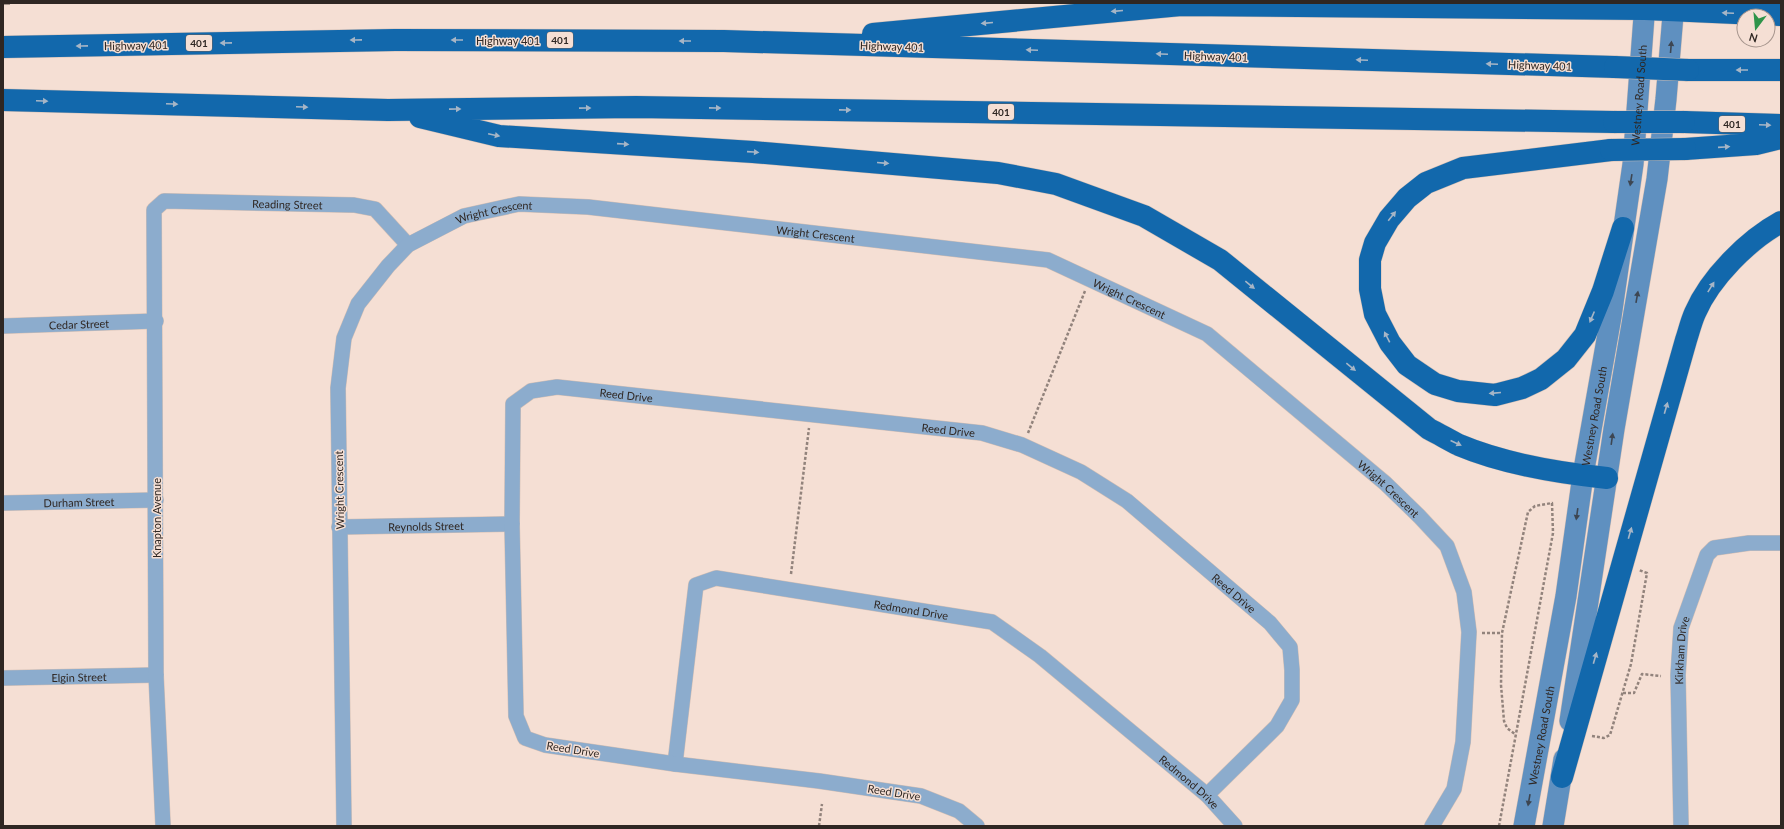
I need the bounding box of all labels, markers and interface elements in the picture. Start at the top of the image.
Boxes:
one-way arrow [1111,7,1123,14]
north arrow [1736,8,1776,48]
one-way arrow [1721,10,1734,16]
one-way arrow [981,20,993,26]
text: N [1747,31,1759,46]
road number: 401 [547,32,573,48]
street label: Highway 401 [476,34,540,47]
road number: 401 [186,35,212,51]
one-way arrow [349,37,362,43]
one-way arrow [450,37,463,43]
street label: Highway 401 [104,38,168,52]
one-way arrow [678,38,691,44]
street label: Highway 401 [860,38,924,54]
one-way arrow [219,40,232,46]
one-way arrow [1667,41,1674,53]
one-way arrow [75,43,88,49]
street label: Westney Road South [1628,44,1648,146]
one-way arrow [1025,47,1038,53]
street label: Highway 401 [1184,48,1248,64]
one-way arrow [1155,51,1168,57]
one-way arrow [1355,57,1368,63]
street label: Highway 401 [1508,57,1572,73]
one-way arrow [1486,60,1498,67]
one-way arrow [1735,67,1748,73]
one-way arrow [36,97,48,104]
one-way arrow [166,101,179,107]
one-way arrow [296,104,308,111]
road number: 401 [988,104,1014,120]
one-way arrow [579,105,592,111]
one-way arrow [709,105,722,111]
one-way arrow [449,106,462,112]
one-way arrow [839,107,852,113]
road number: 401 [1719,116,1745,132]
one-way arrow [1759,121,1771,128]
one-way arrow [488,132,500,138]
one-way arrow [617,141,629,148]
one-way arrow [1718,143,1730,150]
one-way arrow [747,149,759,156]
one-way arrow [877,160,889,167]
one-way arrow [1627,174,1633,186]
street label: Reading Street [252,196,323,211]
street label: Wright Crescent [453,197,533,226]
one-way arrow [1387,211,1396,221]
street label: Wright Crescent [776,222,855,244]
street label: Wright Crescent [1091,275,1168,321]
one-way arrow [1245,281,1256,289]
one-way arrow [1707,281,1714,293]
one-way arrow [1635,291,1641,303]
one-way arrow [1589,312,1595,323]
street label: Cedar Street [49,316,109,331]
one-way arrow [1384,331,1390,343]
one-way arrow [1346,363,1357,371]
street label: Westney Road South [1578,365,1609,467]
street label: Reed Drive [599,385,654,404]
one-way arrow [1489,390,1501,397]
one-way arrow [1663,402,1669,414]
street label: Reed Drive [921,420,976,439]
one-way arrow [1609,433,1615,445]
one-way arrow [1450,440,1462,446]
street label: Wright Crescent [332,450,346,529]
street label: Wright Crescent [1356,457,1422,520]
street label: Knapton Avenue [150,478,163,558]
street label: Durham Street [43,494,115,509]
one-way arrow [1574,508,1580,520]
street label: Reynolds Street [388,518,464,533]
one-way arrow [1628,527,1634,540]
street label: Reed Drive [1210,570,1259,615]
street label: Redmond Drive [873,597,949,621]
street label: Kirkham Drive [1671,614,1691,685]
one-way arrow [1592,652,1598,664]
street label: Elgin Street [51,669,107,684]
street label: Westney Road South [1525,685,1556,786]
street label: Reed Drive [546,738,601,760]
street label: Redmond Drive [1157,752,1222,811]
street label: Reed Drive [867,781,922,803]
one-way arrow [1526,793,1532,806]

